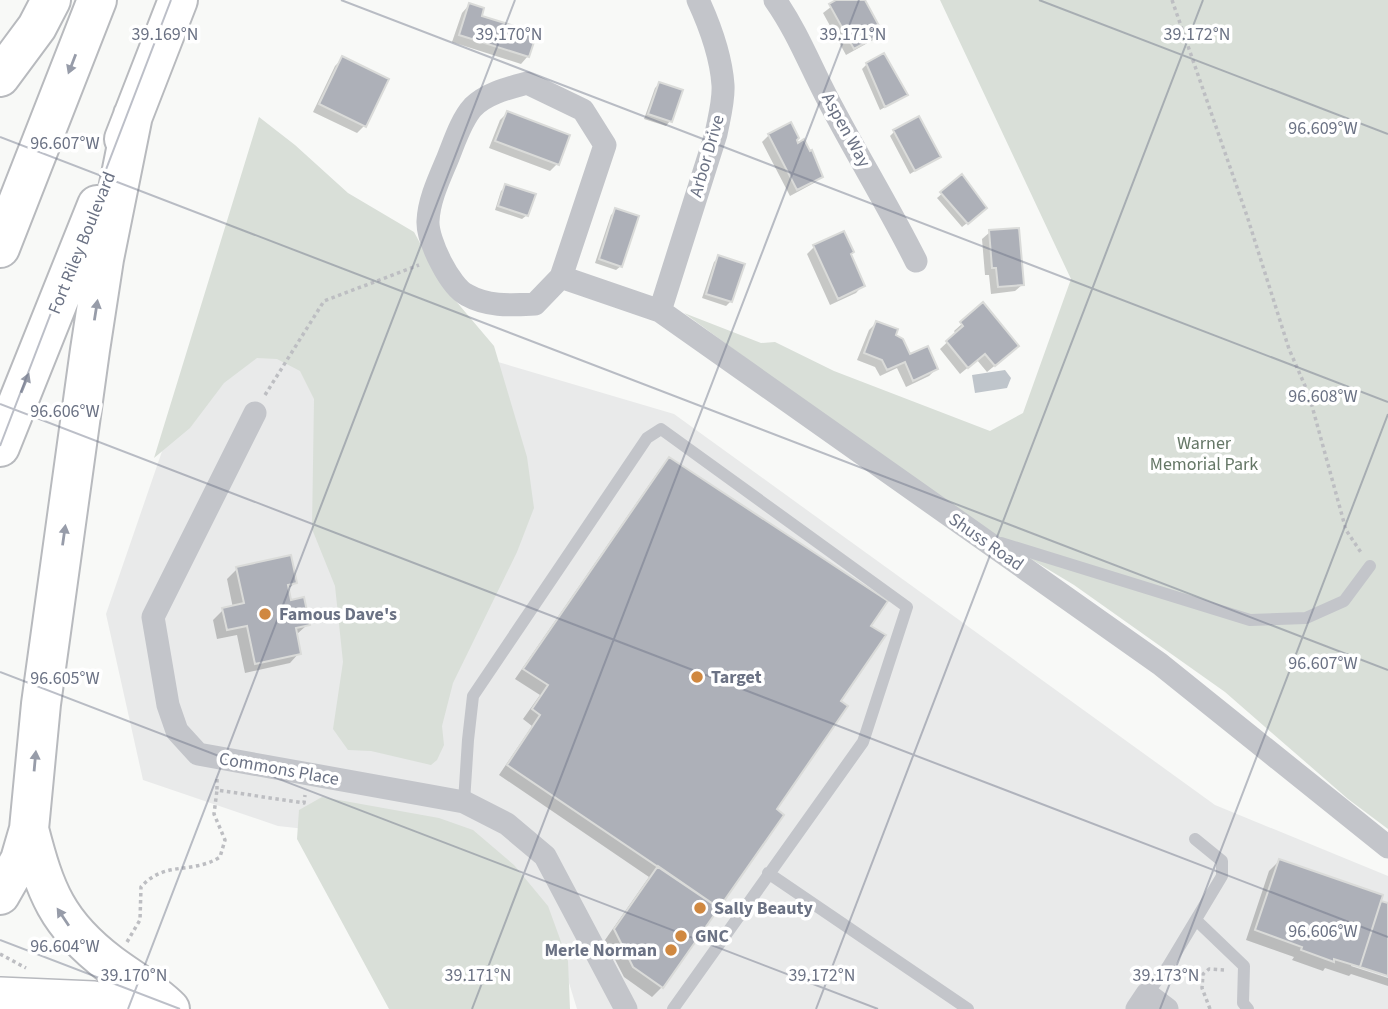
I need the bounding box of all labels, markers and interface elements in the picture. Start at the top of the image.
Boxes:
text: 39.169°N [132,22,198,47]
text: 39.170°N [476,22,542,47]
text: 39.171°N [820,22,886,47]
text: 39.172°N [1164,22,1230,47]
one-way arrow [67,53,78,74]
street label: Aspen Way [815,88,877,172]
street label: Arbor Drive [683,112,731,200]
text: 96.609°W [1288,116,1358,141]
text: 96.607°W [30,131,100,156]
street label: Fort Riley Boulevard [42,168,122,318]
one-way arrow [91,299,102,321]
one-way arrow [20,373,31,394]
text: 96.608°W [1288,384,1358,409]
text: 96.606°W [30,399,100,424]
park label: Warner Memorial Park [1150,431,1258,477]
street label: Shuss Road [943,507,1029,577]
one-way arrow [59,524,70,546]
place label: Famous Dave's [279,602,397,627]
marker: Famous Dave's [257,606,273,622]
text: 96.607°W [1288,651,1358,676]
place label: Target [711,665,762,690]
text: 96.605°W [30,666,100,691]
marker: Target [689,669,705,685]
street label: Commons Place [217,746,341,792]
one-way arrow [30,750,41,772]
place label: Sally Beauty [714,896,813,921]
marker: Sally Beauty [692,900,708,916]
one-way arrow [56,908,70,926]
text: 96.606°W [1288,919,1358,944]
place label: GNC [695,924,729,949]
marker: GNC [673,928,689,944]
text: 96.604°W [30,934,100,959]
place label: Merle Norman [544,938,657,963]
marker: Merle Norman [663,942,679,958]
text: 39.170°N [101,963,167,988]
text: 39.171°N [445,963,511,988]
text: 39.172°N [789,963,855,988]
text: 39.173°N [1133,963,1199,988]

